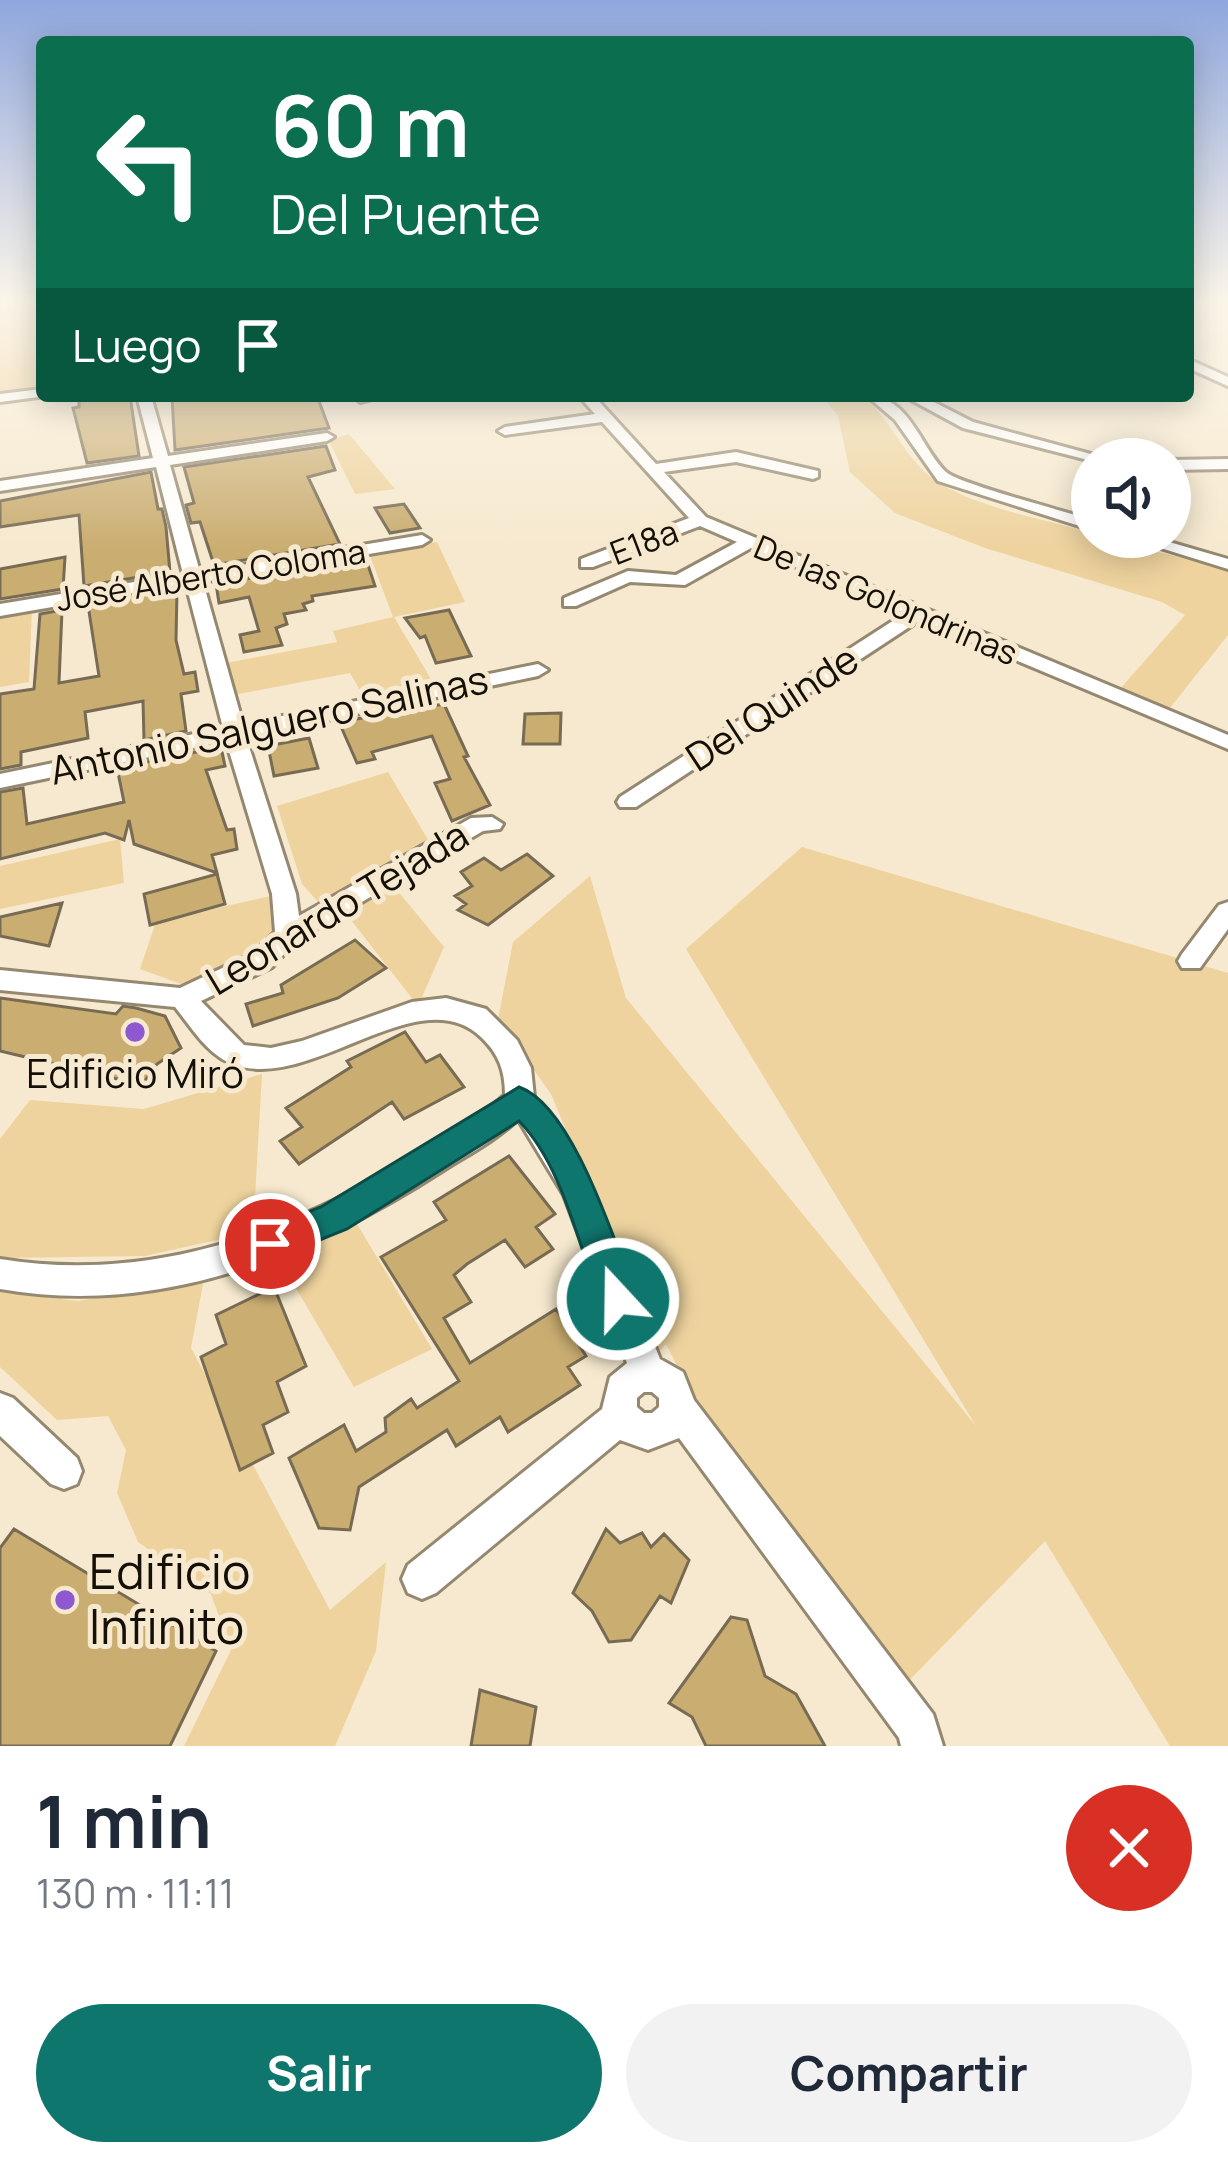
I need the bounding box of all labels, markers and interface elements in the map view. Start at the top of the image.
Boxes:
text: 60 m [270,67,470,182]
icon: left [72,84,228,240]
text: Del Puente [270,176,541,250]
icon: arrive [225,312,291,378]
text: Luego [72,314,201,376]
map controls [1071,438,1191,558]
button: sound [1071,438,1191,558]
street label: E18a [603,508,684,575]
street label: De las Golondrinas [748,524,1025,675]
street label: José Alberto Coloma [53,528,369,621]
street label: Del Quinde [675,631,868,783]
street label: Antonio Salguero Salinas [45,651,493,797]
street label: Leonardo Tejada [195,807,478,1007]
marker: Edificio Miró [122,1019,148,1045]
place label: Edificio Miró [26,1046,244,1100]
pin [219,1193,321,1295]
icon: arrive [237,1211,303,1277]
position arrow [555,1236,681,1362]
place label: Edificio Infinito [89,1538,250,1658]
marker: Edificio Infinito [52,1587,78,1613]
text: 1 min [36,1771,212,1870]
button: close [1066,1785,1192,1911]
text: 130 m · 11:11 [36,1866,234,1920]
button: Salir [36,2004,602,2142]
button: Compartir [626,2004,1192,2142]

